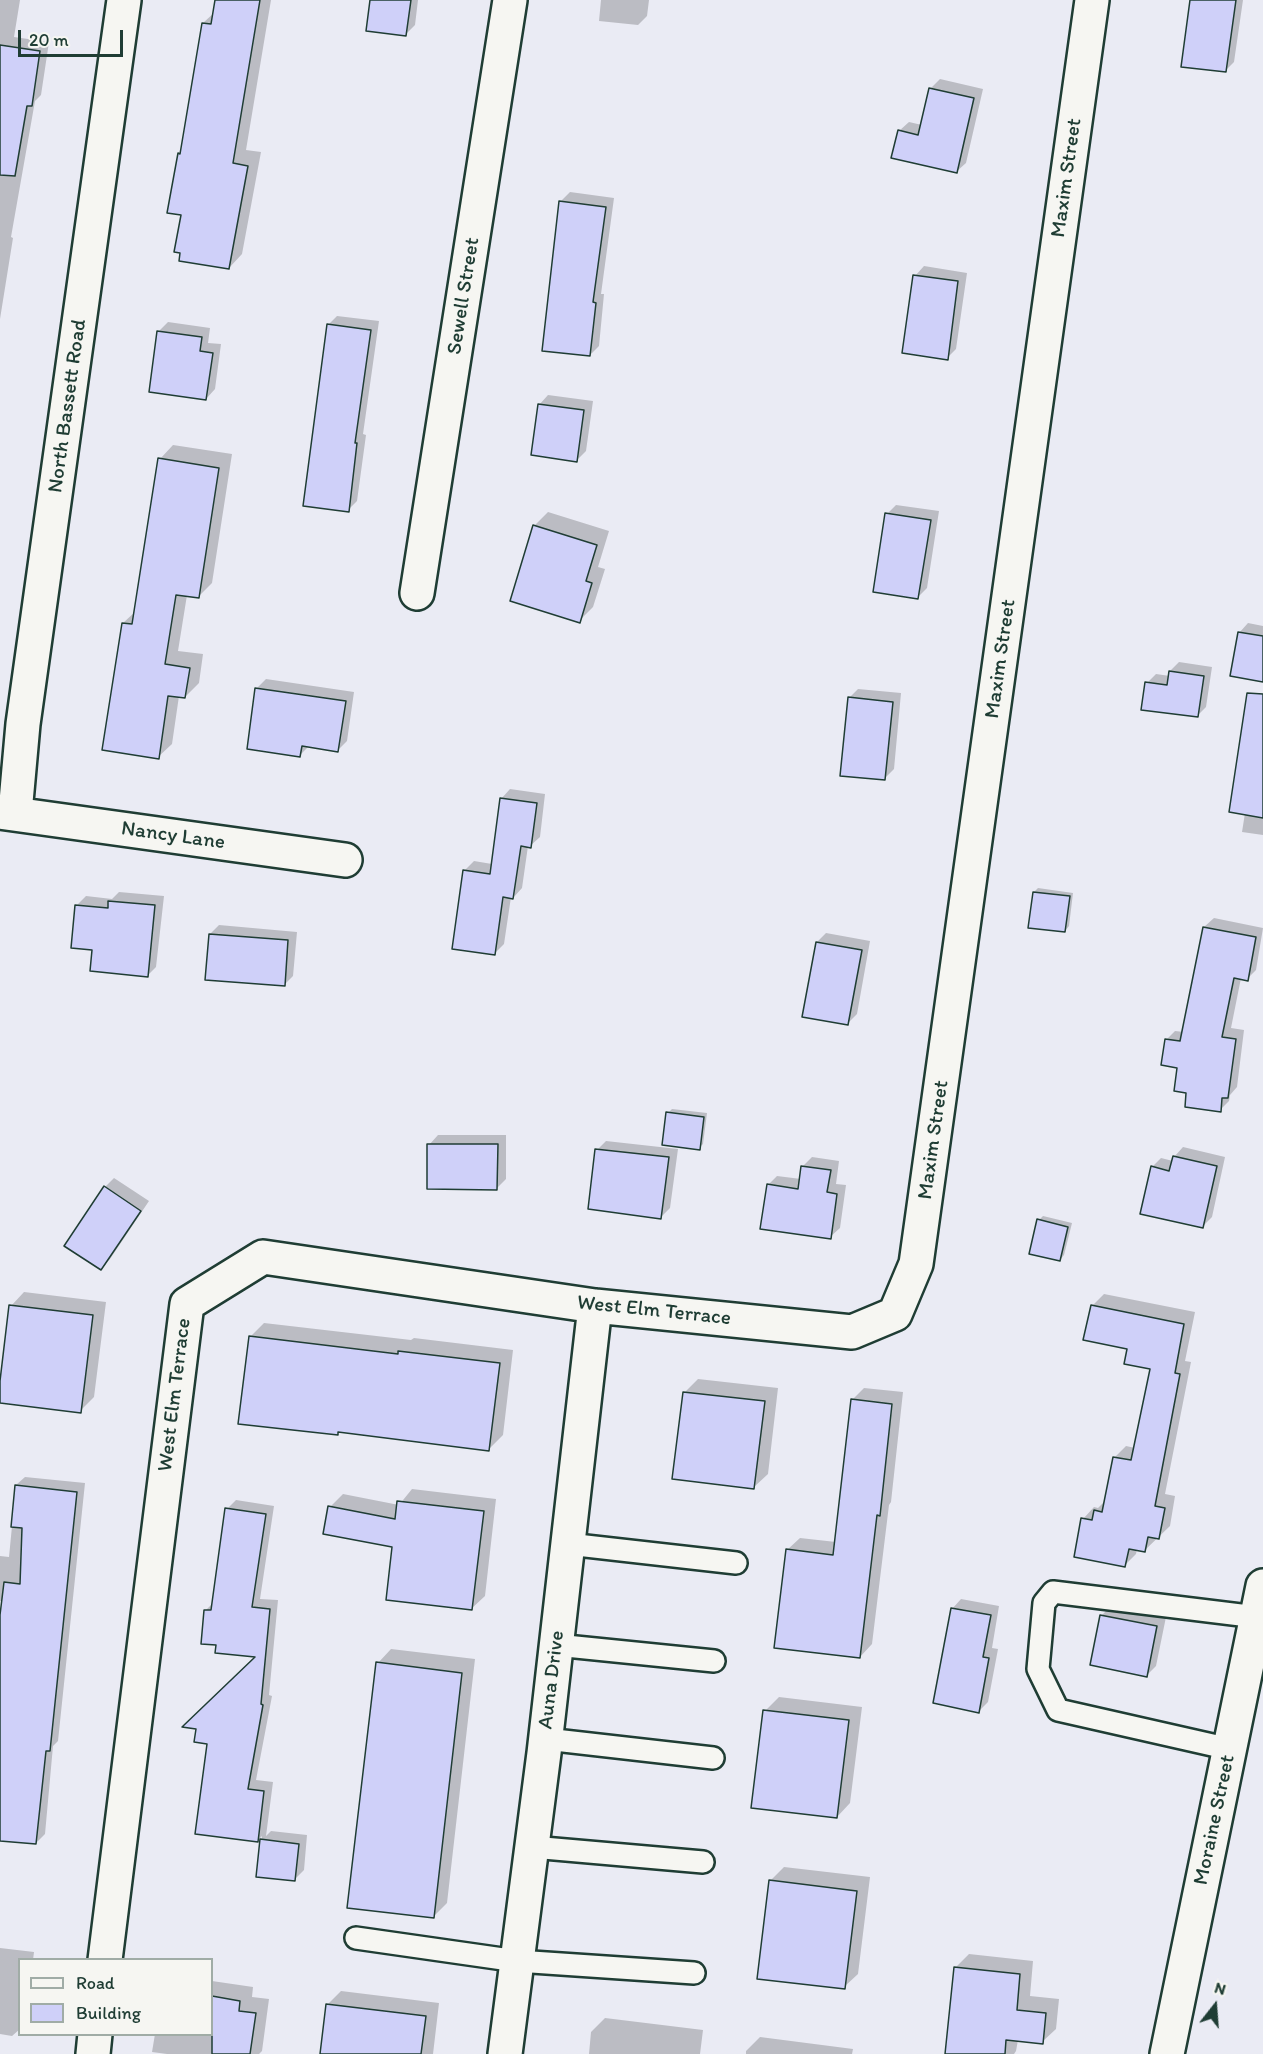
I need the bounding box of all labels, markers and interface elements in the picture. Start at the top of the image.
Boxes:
scale bar [21,18,126,56]
text: 20 m [29,29,69,51]
street label: Maxim Street [1046,117,1088,239]
street label: Sewell Street [442,236,486,356]
street label: North Bassett Road [43,318,93,494]
street label: Maxim Street [980,598,1022,720]
street label: Nancy Lane [119,816,227,856]
street label: Maxim Street [913,1079,955,1201]
street label: West Elm Terrace [576,1290,732,1332]
street label: West Elm Terrace [153,1317,197,1473]
street label: Auna Drive [533,1629,571,1731]
street label: Moraine Street [1189,1752,1241,1888]
legend [18,1958,213,2036]
text: Road [76,1972,115,1994]
north arrow [1185,1976,1245,2036]
text: N [1212,1978,1228,1999]
text: Building [76,2002,141,2024]

